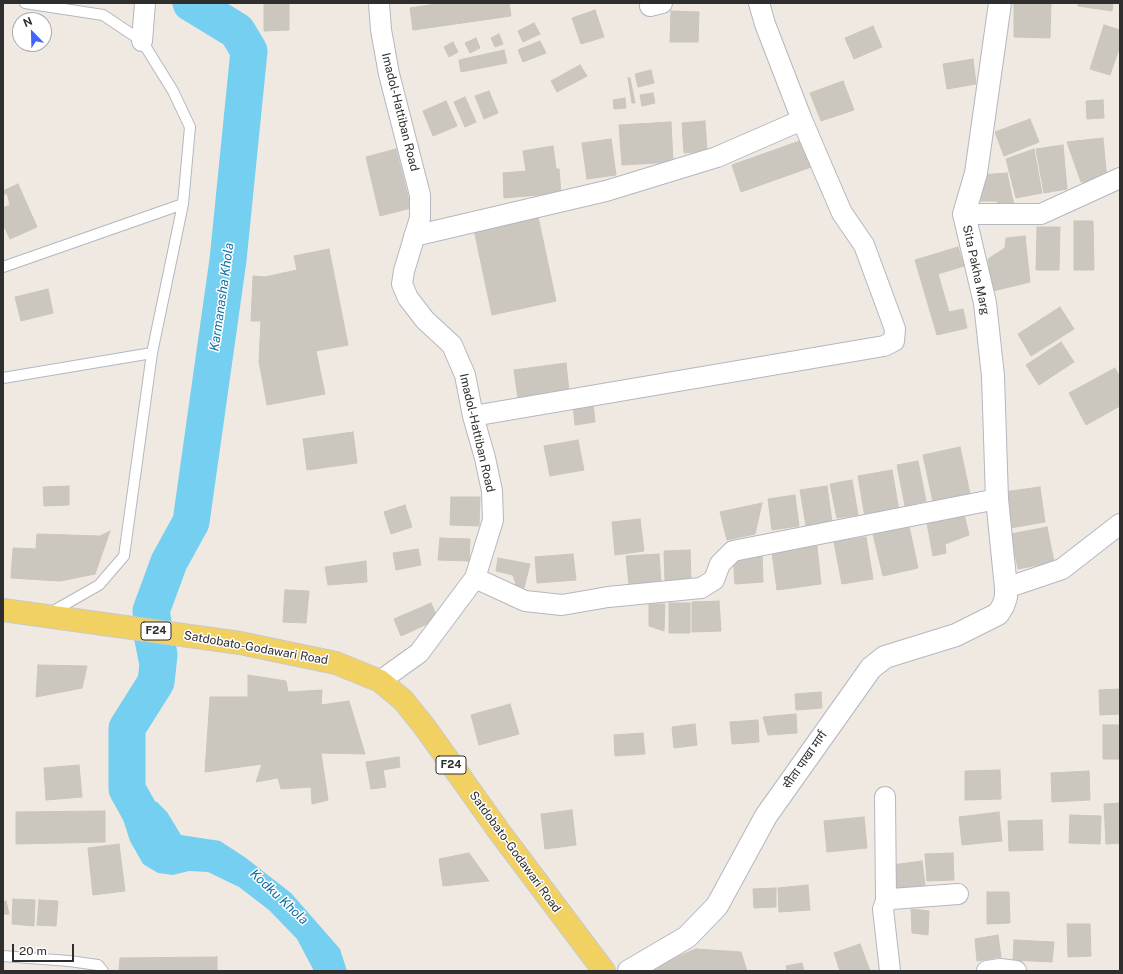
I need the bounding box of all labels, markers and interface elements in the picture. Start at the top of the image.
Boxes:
north arrow [12,12,52,52]
text: N [21,15,34,29]
street label: Imadol-Hattiban Road [378,51,422,173]
street label: Sita Pakha Marg [959,224,993,316]
water label: Karmanasha Khola [207,242,237,352]
street label: Imadol-Hattiban Road [456,372,498,494]
road number: F24 [141,622,171,640]
street label: Satdobato-Godawari Road [183,628,329,668]
street label: सीता पाखा मार्ग [780,728,830,792]
road number: F24 [436,756,466,774]
street label: Satdobato-Godawari Road [466,789,564,915]
water label: Kodku Khola [247,866,311,928]
scale bar [14,936,76,962]
text: 20 m [19,944,47,958]

